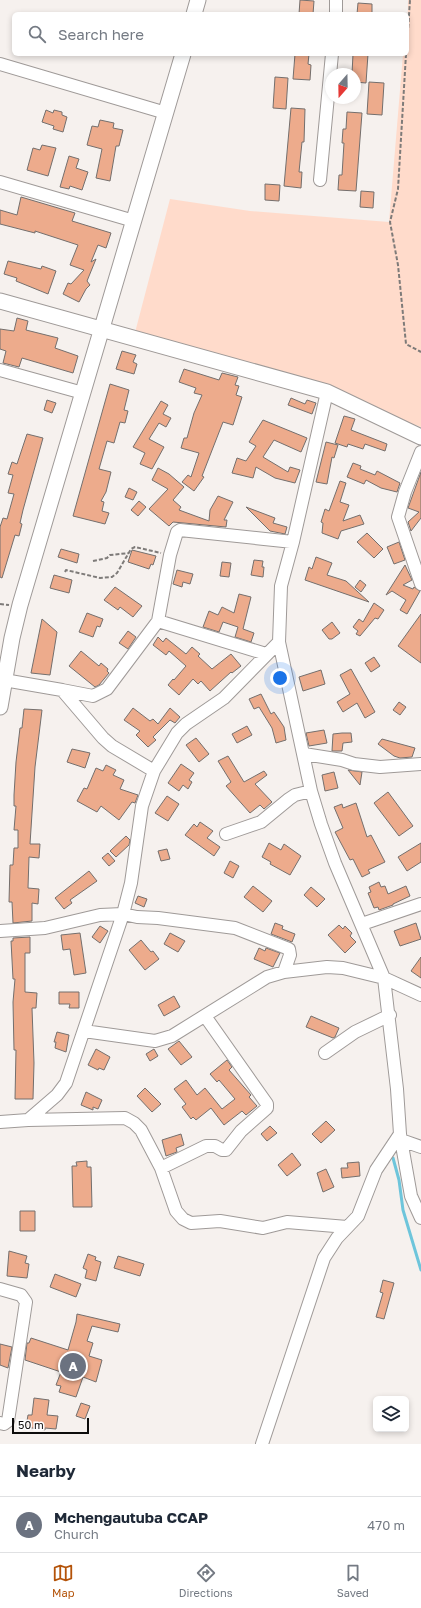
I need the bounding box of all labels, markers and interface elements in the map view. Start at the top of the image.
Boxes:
search box [12,12,409,56]
icon: search [26,23,48,45]
text: Search here [58,25,144,43]
north arrow [325,68,361,104]
your location [270,668,290,688]
pin: A [60,1351,86,1381]
map controls [373,1396,409,1432]
button: layers [373,1396,409,1432]
scale bar [12,1416,89,1435]
text: 50 m [18,1418,44,1431]
text: Nearby [16,1460,76,1481]
text: Mchengautuba CCAP [54,1508,208,1526]
text: A [24,1517,34,1533]
text: 470 m [367,1517,405,1533]
text: Church [54,1526,99,1542]
tab: Map [52,1562,75,1599]
tab: Directions [179,1562,233,1599]
tab: Saved [337,1562,369,1599]

